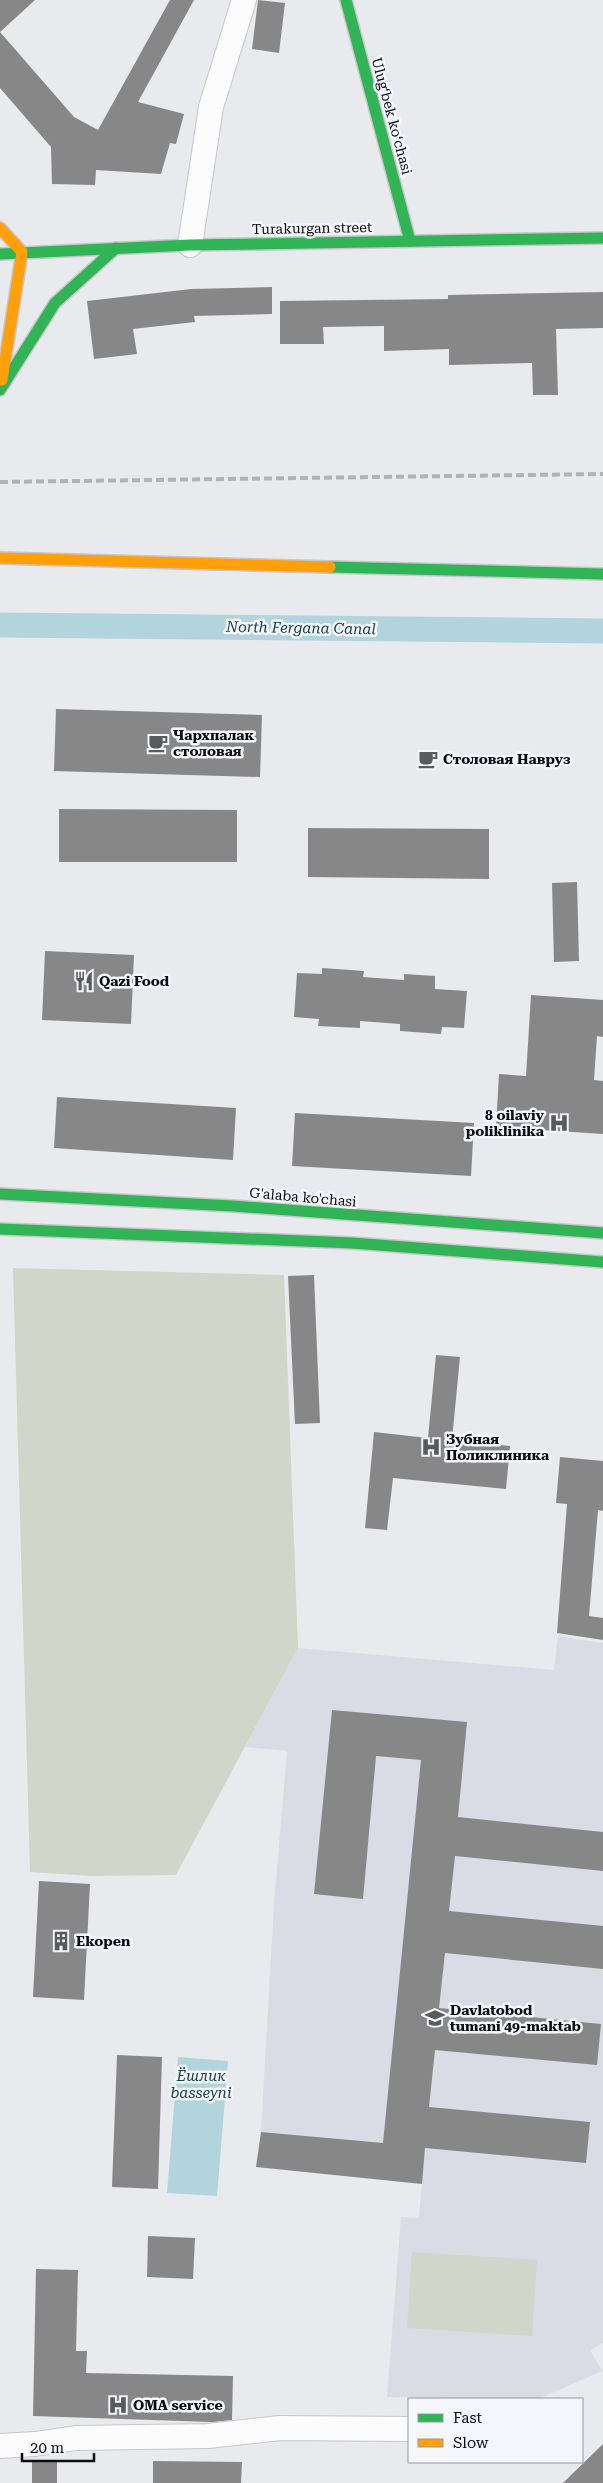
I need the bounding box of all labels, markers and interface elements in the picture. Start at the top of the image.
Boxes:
street label: Ulugʻbek koʻchasi [369,56,415,177]
street label: Turakurgan street [252,219,372,237]
water label: North Fergana Canal [225,618,376,638]
place label: Чархпалак столовая [173,727,255,759]
cafe icon: Чархпалак столовая [147,732,169,754]
cafe icon: Столовая Навруз [417,748,439,770]
place label: Столовая Навруз [443,751,571,767]
restaurant icon: Qazi Food [73,970,95,992]
place label: Qazi Food [99,973,170,989]
place label: 8 oilaviy poliklinika [466,1107,545,1139]
hospital icon: 8 oilaviy poliklinika [548,1112,570,1134]
street label: G'alaba ko'chasi [249,1184,358,1210]
place label: Зубная Поликлиника [446,1431,550,1463]
hospital icon: Зубная Поликлиника [420,1436,442,1458]
building icon: Ekopen [50,1930,72,1952]
place label: Ekopen [76,1933,131,1949]
place label: Davlatobod tumani 49-maktab [450,2002,581,2034]
school or university icon: Davlatobod tumani 49-maktab [424,2007,446,2029]
water label: Ёшлик basseyni [170,2067,232,2102]
hospital icon: OMA service [107,2394,129,2416]
place label: OMA service [133,2397,223,2413]
legend [408,2398,583,2463]
text: Fast [453,2409,483,2427]
scale bar [22,2430,95,2462]
text: Slow [453,2434,489,2452]
text: 20 m [30,2439,65,2457]

